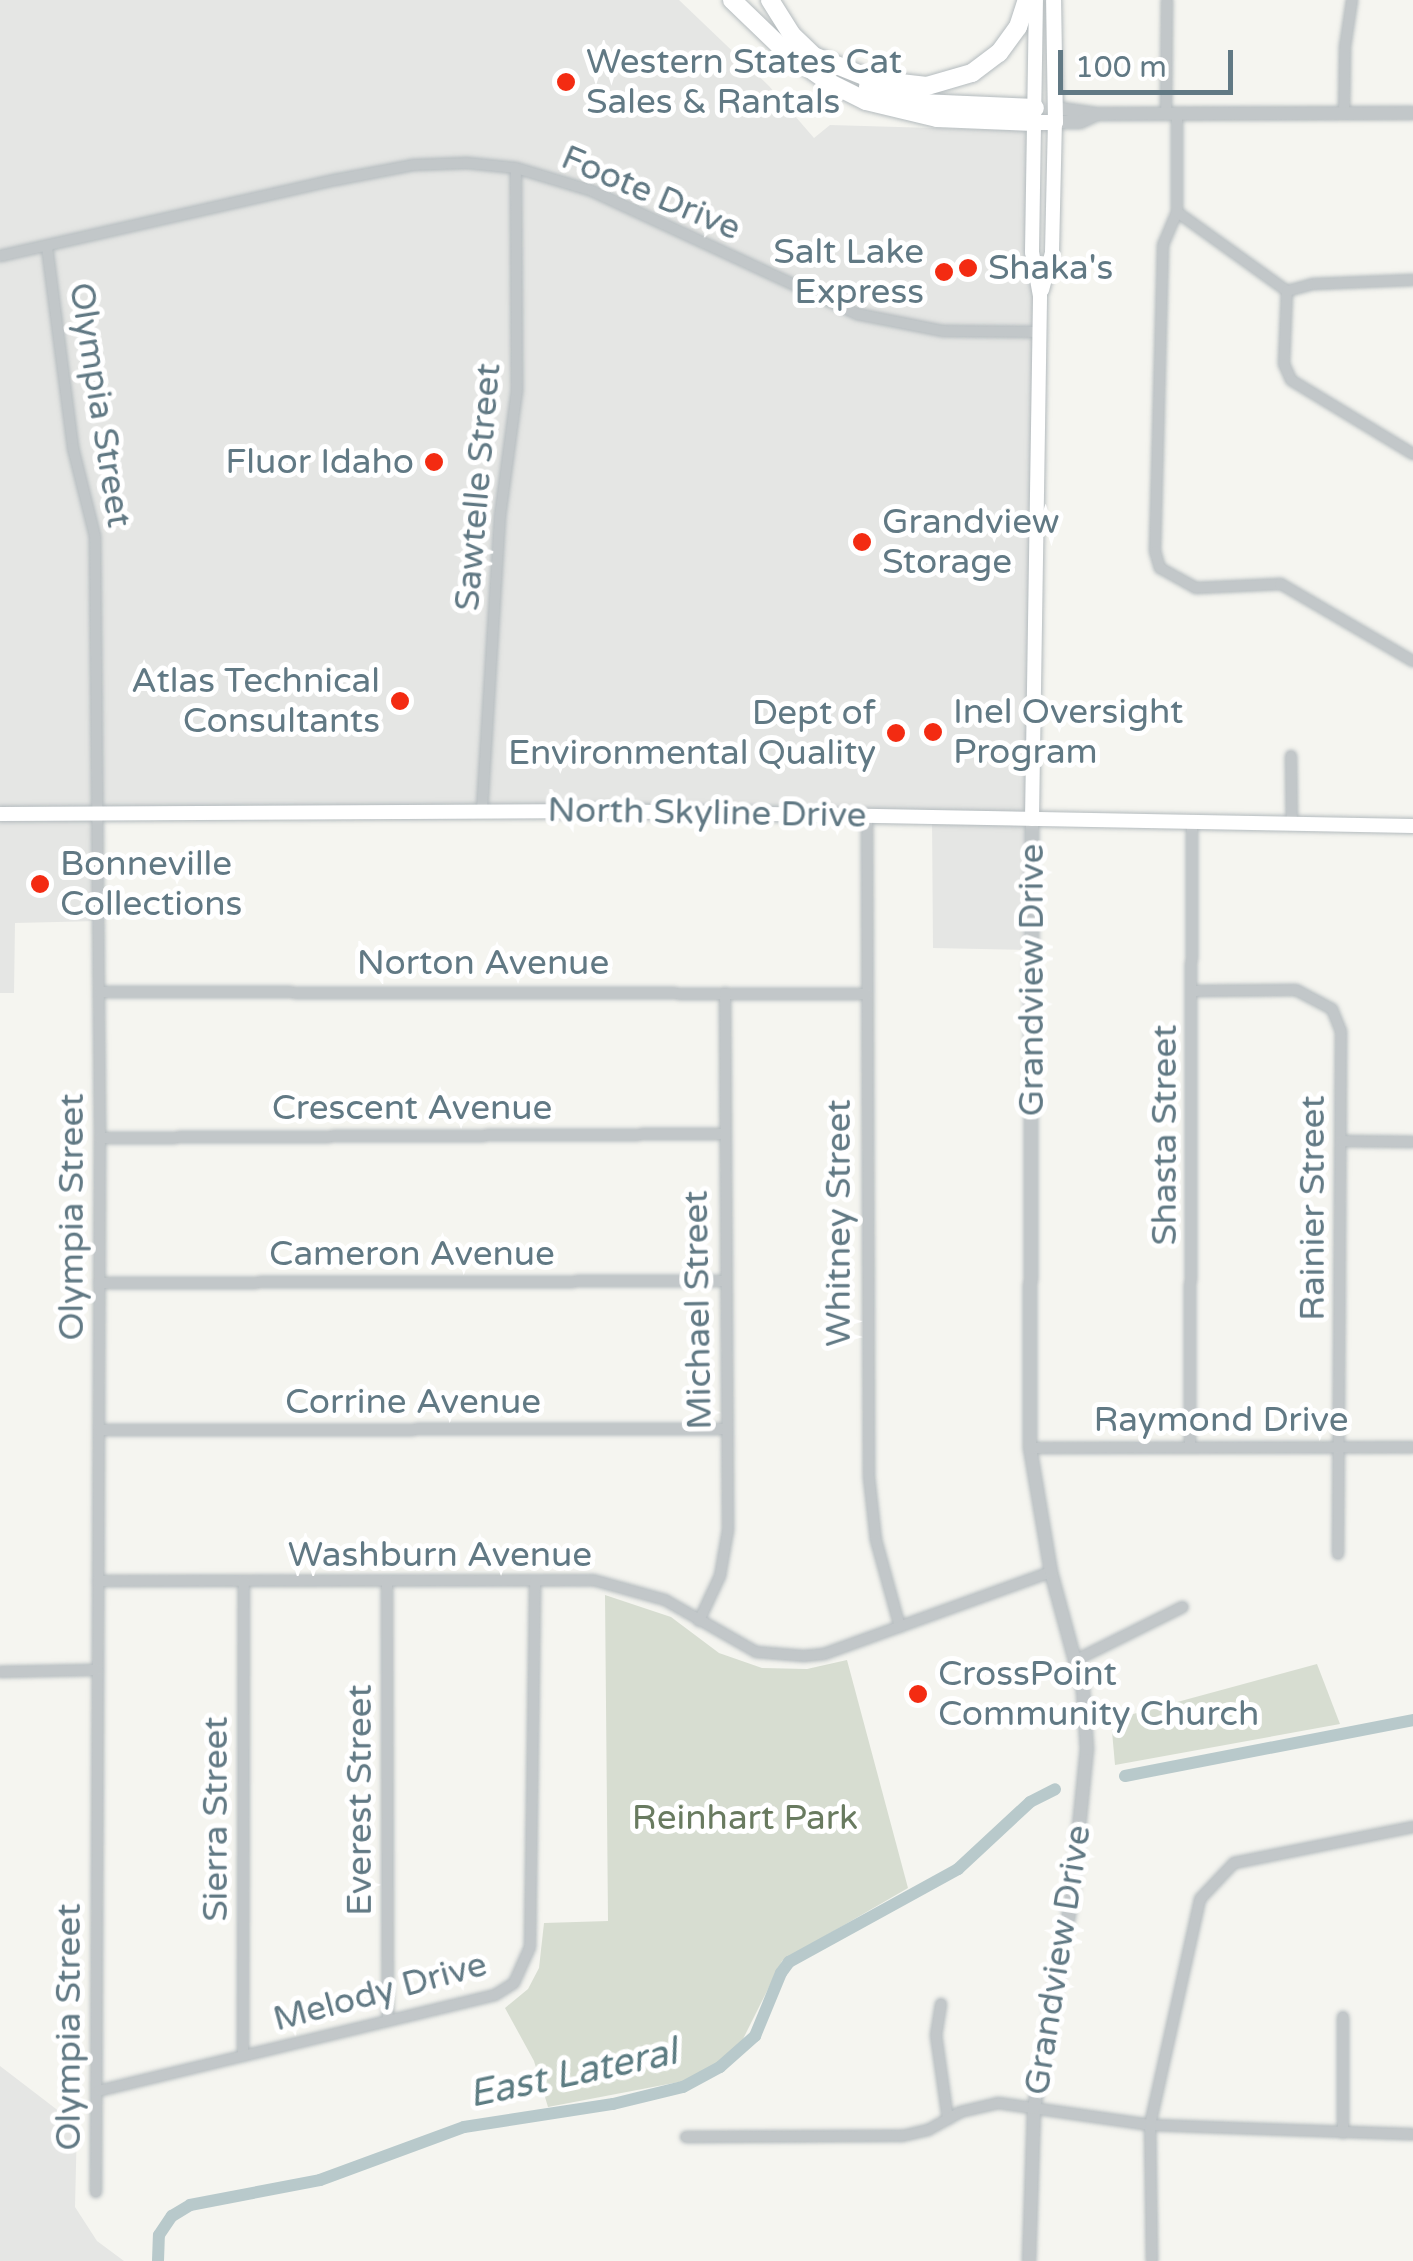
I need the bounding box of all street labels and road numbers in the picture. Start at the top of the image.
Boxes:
street label: Foote Drive [555,136,747,250]
street label: Olympia Street [60,280,140,530]
street label: Sawtelle Street [446,361,510,613]
street label: North Skyline Drive [547,789,867,837]
street label: Grandview Drive [1011,844,1053,1116]
street label: Norton Avenue [357,942,609,984]
street label: Shasta Street [1144,1024,1186,1246]
street label: Crescent Avenue [272,1087,552,1129]
street label: Olympia Street [51,1093,93,1341]
street label: Rainier Street [1292,1095,1334,1321]
street label: Whitney Street [818,1099,860,1347]
street label: Michael Street [675,1190,721,1430]
street label: Cameron Avenue [269,1233,555,1275]
street label: Corrine Avenue [285,1381,541,1423]
street label: Raymond Drive [1093,1399,1349,1441]
street label: Washburn Avenue [288,1534,592,1576]
street label: Everest Street [339,1684,381,1916]
street label: Sierra Street [195,1716,237,1922]
street label: Grandview Drive [1016,1822,1100,2098]
street label: Olympia Street [48,1903,90,2151]
street label: Melody Drive [269,1943,491,2041]

